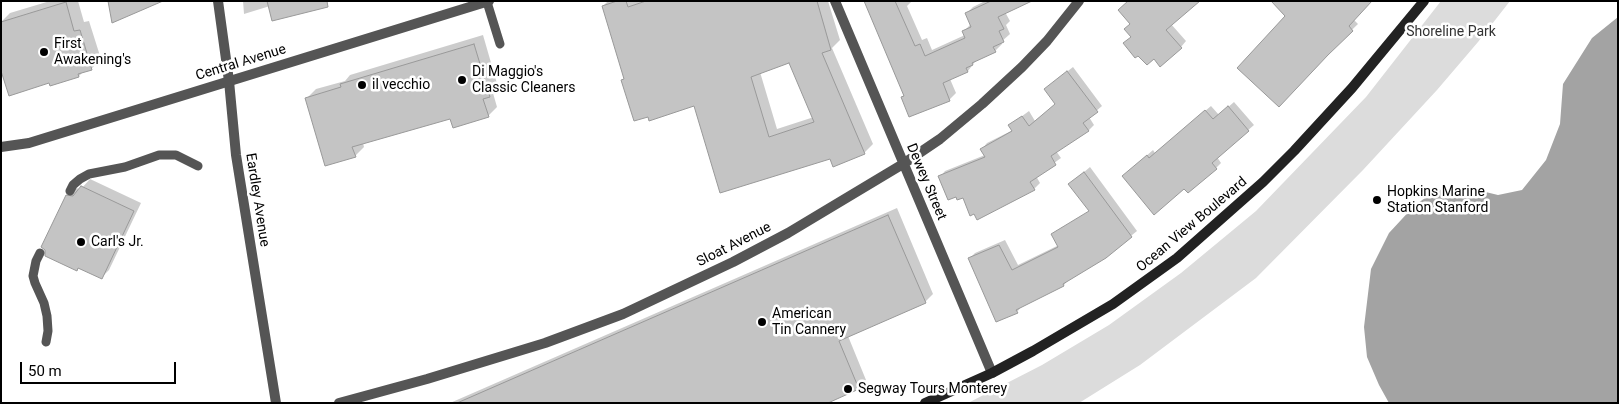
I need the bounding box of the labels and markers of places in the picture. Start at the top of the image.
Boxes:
place label: First Awakening's [54,36,131,68]
marker: First Awakening's [38,46,50,58]
place label: Di Maggio's Classic Cleaners [472,64,575,96]
marker: Di Maggio's Classic Cleaners [456,74,468,86]
place label: il vecchio [372,77,430,93]
marker: il vecchio [356,79,368,91]
place label: Hopkins Marine Station Stanford [1387,184,1488,216]
marker: Hopkins Marine Station Stanford [1371,194,1383,206]
place label: Carl's Jr. [91,234,144,250]
marker: Carl's Jr. [75,236,87,248]
place label: American Tin Cannery [772,306,846,338]
marker: American Tin Cannery [756,316,768,328]
place label: Segway Tours Monterey [858,381,1007,397]
marker: Segway Tours Monterey [842,383,854,395]

